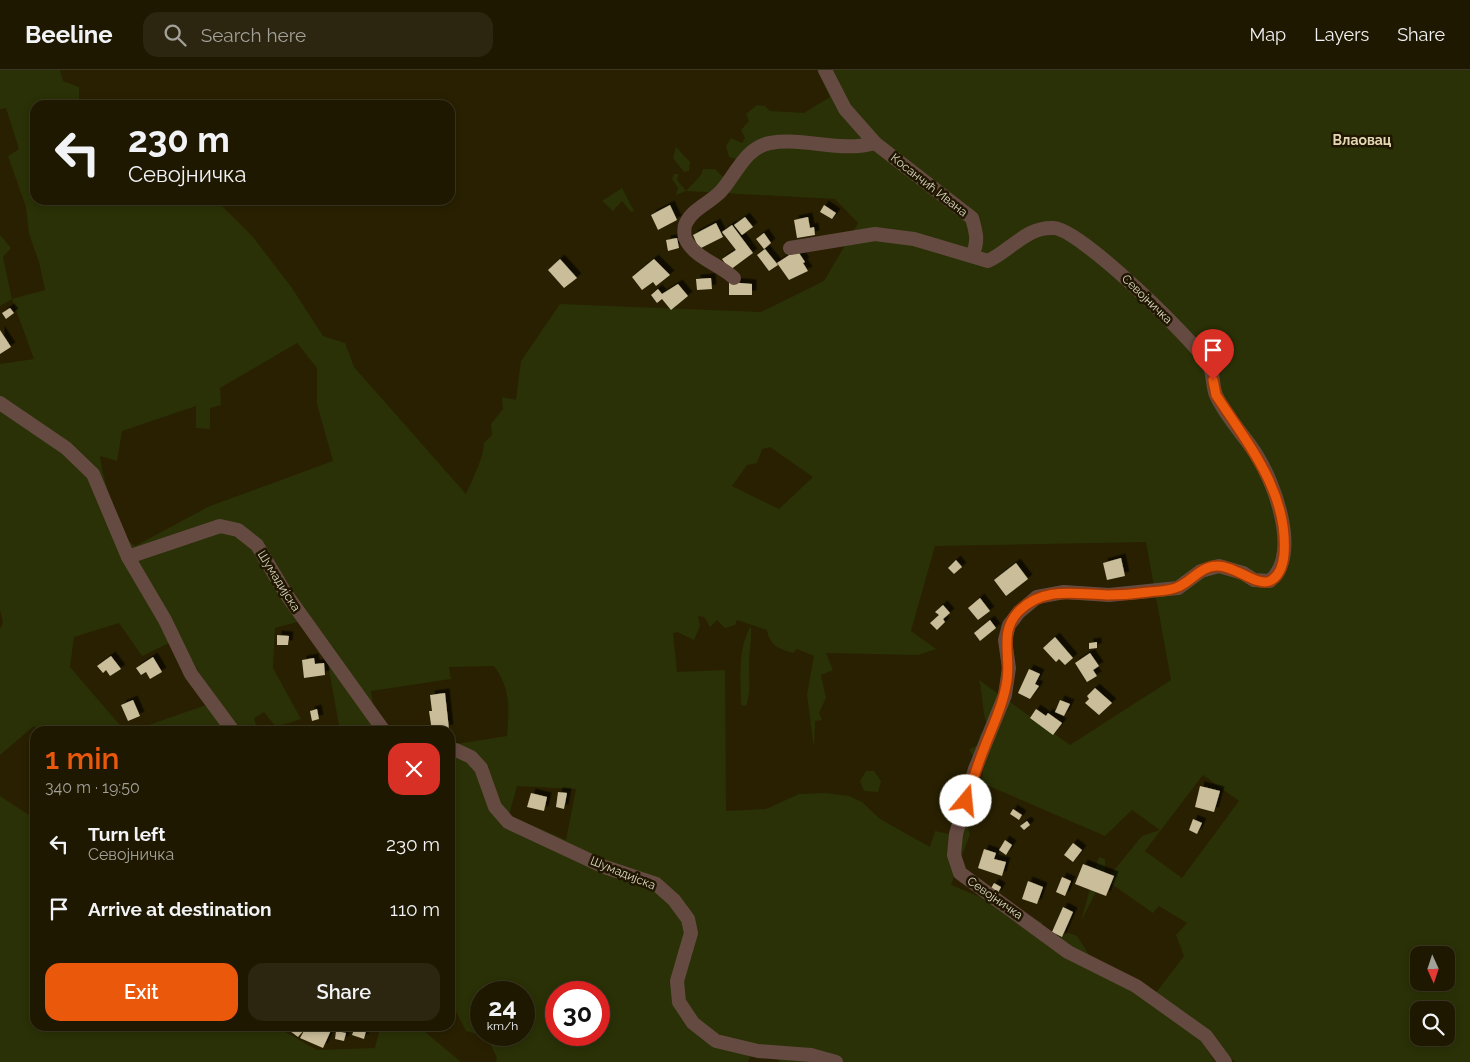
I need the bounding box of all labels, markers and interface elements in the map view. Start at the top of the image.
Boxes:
search box [143,12,493,57]
text: Beeline [25,20,113,49]
icon: search [161,21,189,49]
text: Search here [201,24,306,46]
text: Map [1250,24,1286,45]
text: Layers [1314,24,1369,45]
text: Share [1397,24,1445,45]
text: 230 m [128,119,230,160]
icon: left [45,120,110,185]
district label: Влаовац [1333,132,1392,148]
street label: Косанчић Ивана [888,151,970,219]
text: Севојничка [128,161,246,187]
street label: Севојничка [1119,272,1175,326]
pin [1192,329,1234,380]
icon: arrive [1199,336,1227,364]
street label: Шумадијска [255,548,303,614]
text: 1 min [45,741,120,776]
button: close [388,743,440,795]
position arrow [939,774,991,826]
text: 340 m · 19:50 [45,778,140,797]
text: Turn left [88,823,165,845]
icon: left [45,830,73,858]
text: 230 m [386,833,440,855]
text: Севојничка [88,845,174,864]
street label: Шумадијска [588,854,658,892]
street label: Севојничка [965,874,1025,922]
icon: arrive [45,895,73,923]
text: Arrive at destination [88,898,272,920]
text: 110 m [390,898,440,920]
north arrow [1410,946,1455,991]
map controls [1410,946,1455,1046]
button: Exit [45,963,238,1021]
button: Share [248,963,440,1021]
speed limit sign: 30 [545,981,610,1046]
text: 24 [488,992,517,1022]
button: search [1410,1001,1455,1046]
text: km/h [487,1019,518,1033]

